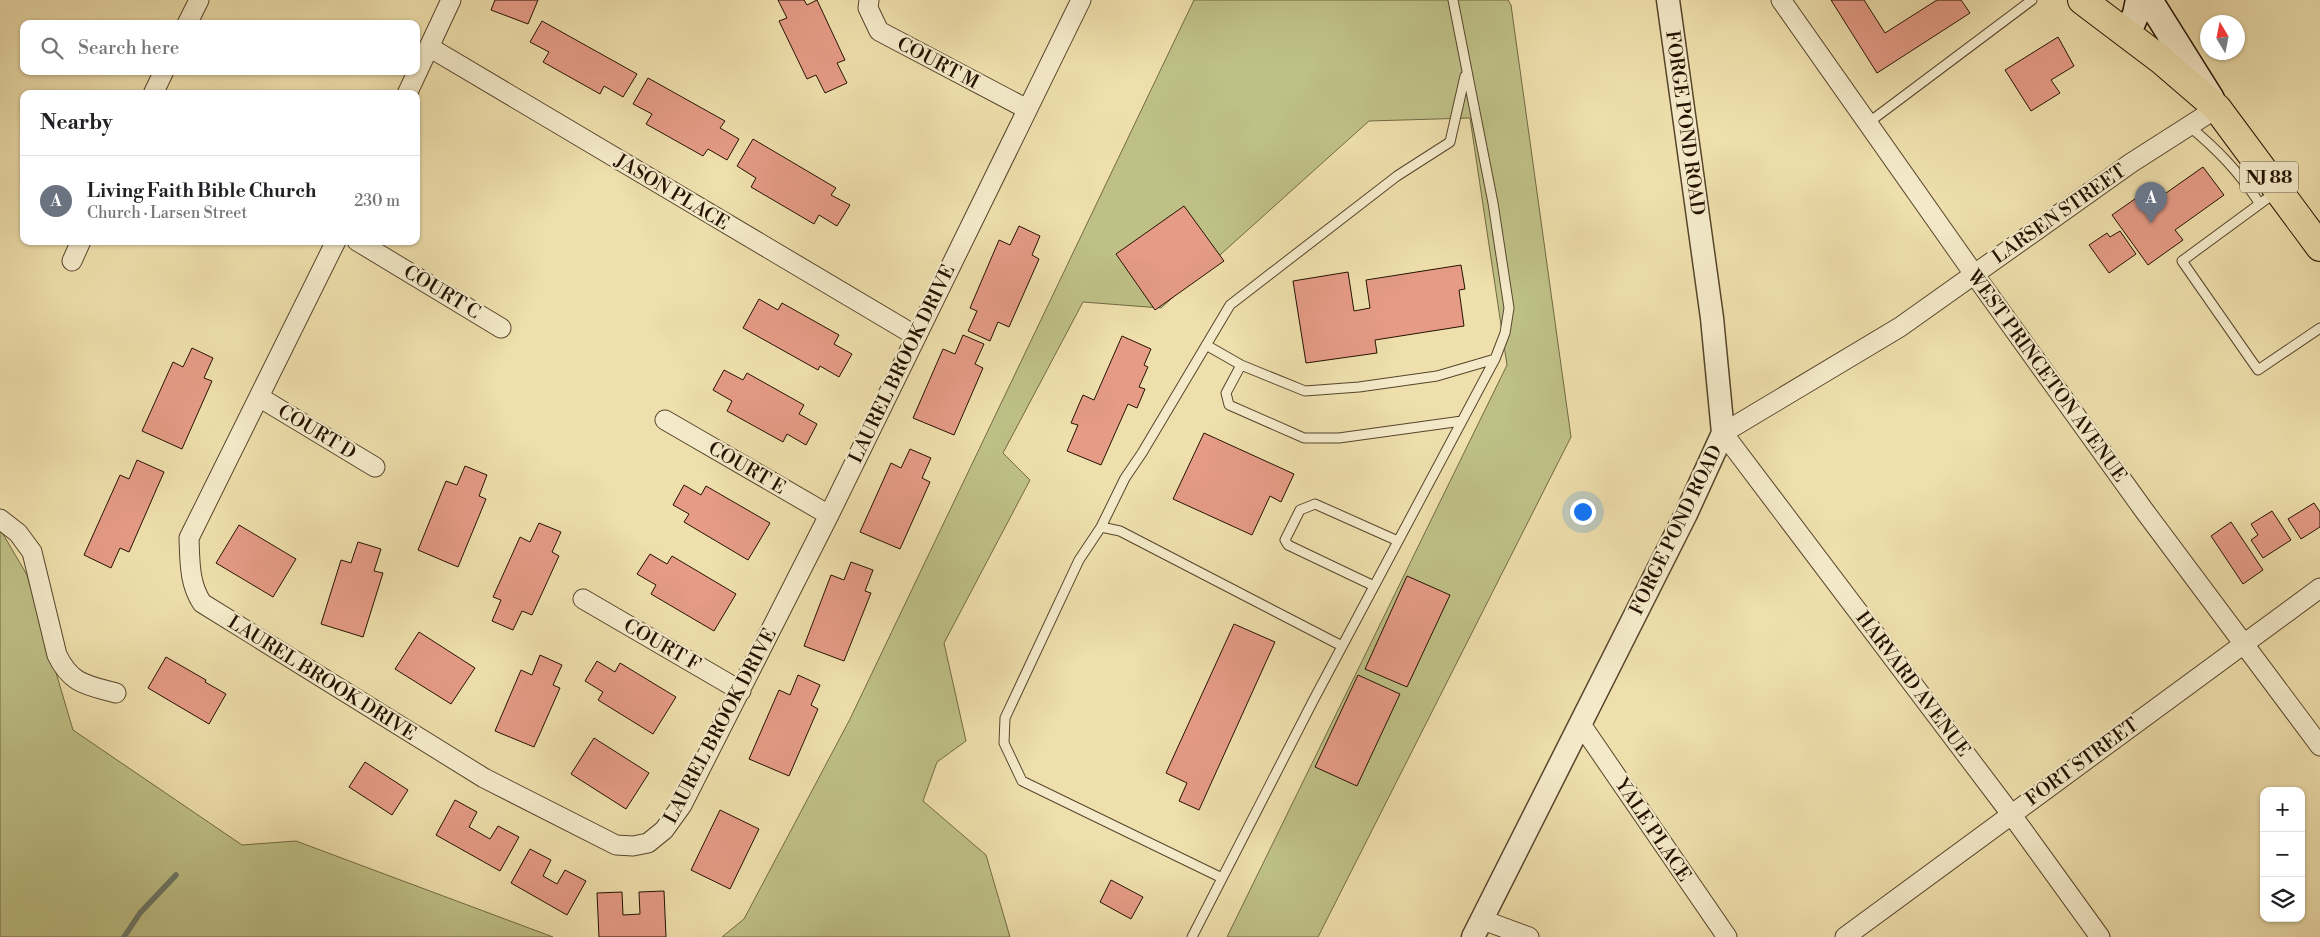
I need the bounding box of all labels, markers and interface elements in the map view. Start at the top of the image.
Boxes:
north arrow [2200,15,2245,60]
search box [20,20,420,75]
street label: FORGE POND ROAD [1660,29,1710,217]
street label: COURT M [893,31,983,95]
icon: search [38,34,66,62]
text: Search here [78,36,179,60]
text: Nearby [40,110,113,136]
street label: JASON PLACE [610,148,734,236]
street label: LARSEN STREET [1987,159,2131,269]
road number: NJ 88 [2240,162,2298,192]
text: Living Faith Bible Church [87,179,317,203]
pin: A [2135,182,2167,223]
text: A [50,191,62,211]
text: 230 m [354,191,400,211]
text: Church · Larsen Street [87,203,247,223]
street label: COURT C [399,260,485,324]
street label: LAUREL BROOK DRIVE [843,261,961,467]
street label: WEST PRINCETON AVENUE [1961,264,2132,487]
street label: COURT D [274,399,360,465]
street label: COURT E [704,436,790,500]
street label: FORGE POND ROAD [1624,441,1728,619]
your location [1570,499,1596,525]
street label: HARVARD AVENUE [1851,607,1975,761]
street label: LAUREL BROOK DRIVE [223,610,421,746]
street label: COURT F [619,613,705,677]
street label: LAUREL BROOK DRIVE [658,624,782,828]
street label: FORT STREET [2021,713,2143,811]
street label: YALE PLACE [1609,773,1696,886]
map controls [2260,787,2305,922]
button: + [2260,787,2305,832]
button: − [2260,832,2305,877]
button: layers [2260,877,2305,922]

